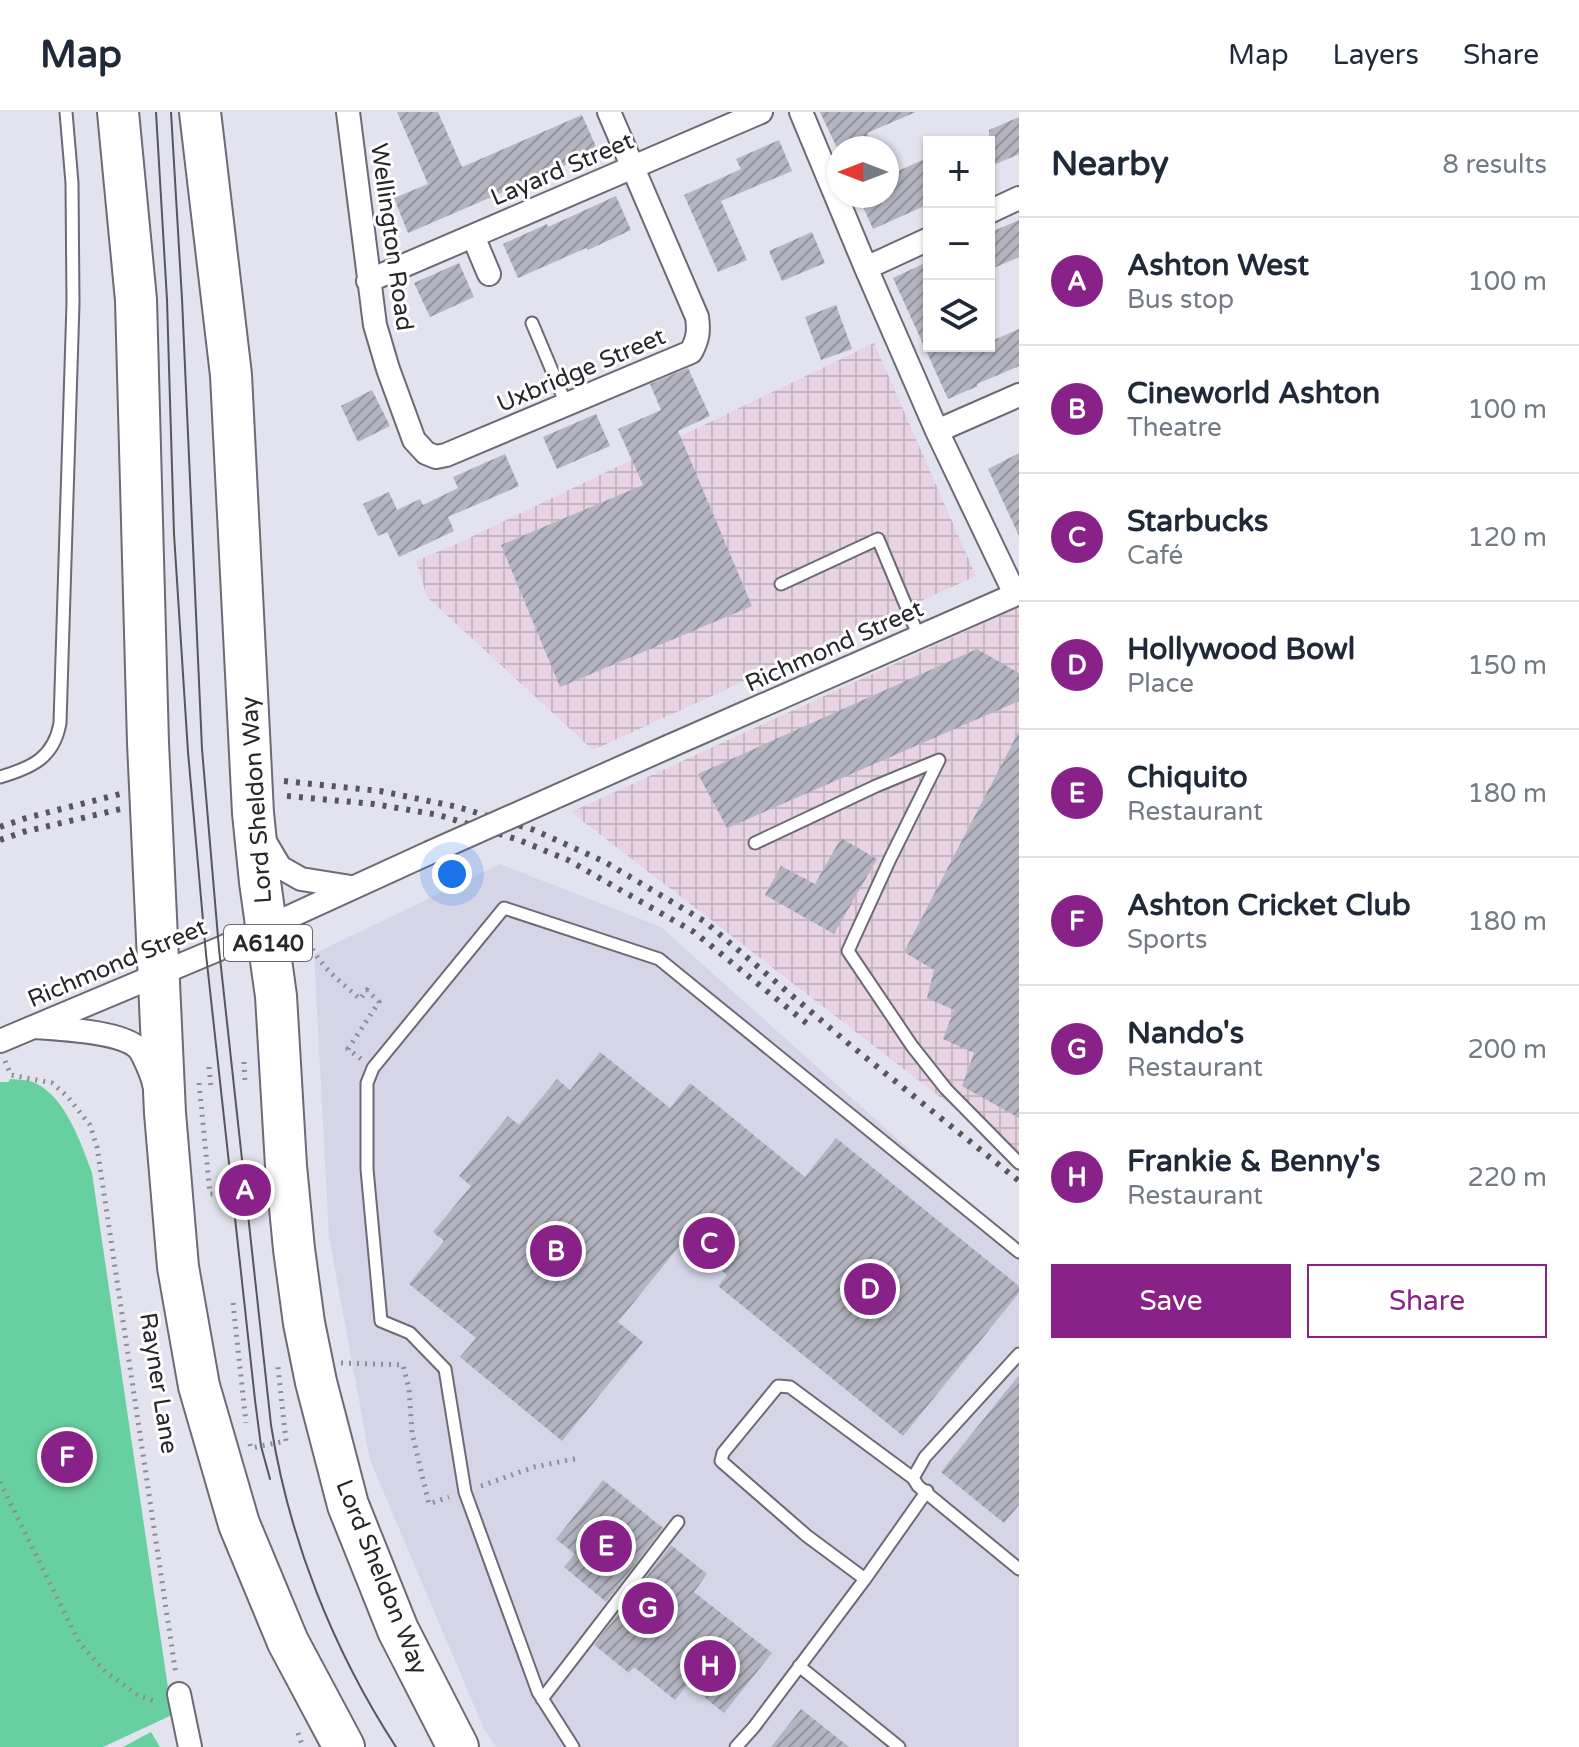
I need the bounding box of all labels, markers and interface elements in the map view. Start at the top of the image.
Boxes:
text: Map [40,32,122,78]
text: Map [1228,38,1289,72]
text: Layers [1333,38,1419,72]
text: Share [1463,38,1539,72]
street label: Layard Street [487,126,638,213]
north arrow [827,136,899,208]
map controls [923,136,995,352]
button: + [923,136,995,208]
street label: Wellington Road [364,141,419,333]
text: Nearby [1051,144,1169,185]
text: 8 results [1442,149,1547,180]
button: − [923,208,995,280]
text: Ashton West [1127,247,1309,284]
text: A [1067,266,1087,297]
text: 100 m [1467,266,1547,297]
button: layers [923,280,995,352]
text: Bus stop [1127,284,1234,315]
street label: Uxbridge Street [493,322,670,419]
text: Cineworld Ashton [1127,375,1380,412]
text: B [1068,394,1086,425]
text: 100 m [1467,394,1547,425]
text: Theatre [1127,412,1222,443]
text: Starbucks [1127,503,1268,540]
text: C [1068,522,1086,553]
text: 120 m [1467,522,1547,553]
text: Café [1127,540,1183,571]
street label: Richmond Street [741,594,928,699]
text: Hollywood Bowl [1127,631,1355,668]
text: D [1067,650,1087,681]
text: 150 m [1467,650,1547,681]
text: Place [1127,668,1194,699]
street label: Lord Sheldon Way [235,695,278,904]
text: Chiquito [1127,759,1248,796]
text: E [1069,778,1085,809]
text: 180 m [1467,778,1547,809]
text: Restaurant [1127,796,1263,827]
your location [432,854,472,894]
text: Ashton Cricket Club [1127,887,1411,924]
text: F [1069,906,1085,937]
text: 180 m [1467,906,1547,937]
street label: Richmond Street [23,913,211,1014]
text: Sports [1127,924,1207,955]
road number: A6140 [224,925,312,961]
text: Nando's [1127,1015,1244,1052]
text: G [1067,1034,1087,1065]
text: 200 m [1467,1034,1547,1065]
text: Restaurant [1127,1052,1263,1083]
text: Frankie & Benny's [1127,1143,1380,1180]
pin: A [219,1160,271,1220]
text: H [1067,1162,1087,1193]
text: 220 m [1467,1162,1547,1193]
text: Restaurant [1127,1180,1263,1211]
pin: C [683,1213,735,1273]
pin: B [530,1221,582,1281]
pin: D [844,1259,896,1319]
button: Save [1051,1264,1291,1338]
button: Share [1307,1264,1547,1338]
street label: Rayner Lane [133,1310,184,1456]
pin: F [41,1427,93,1487]
street label: Lord Sheldon Way [329,1476,434,1679]
pin: E [580,1516,632,1576]
pin: G [622,1578,674,1638]
pin: H [684,1636,736,1696]

